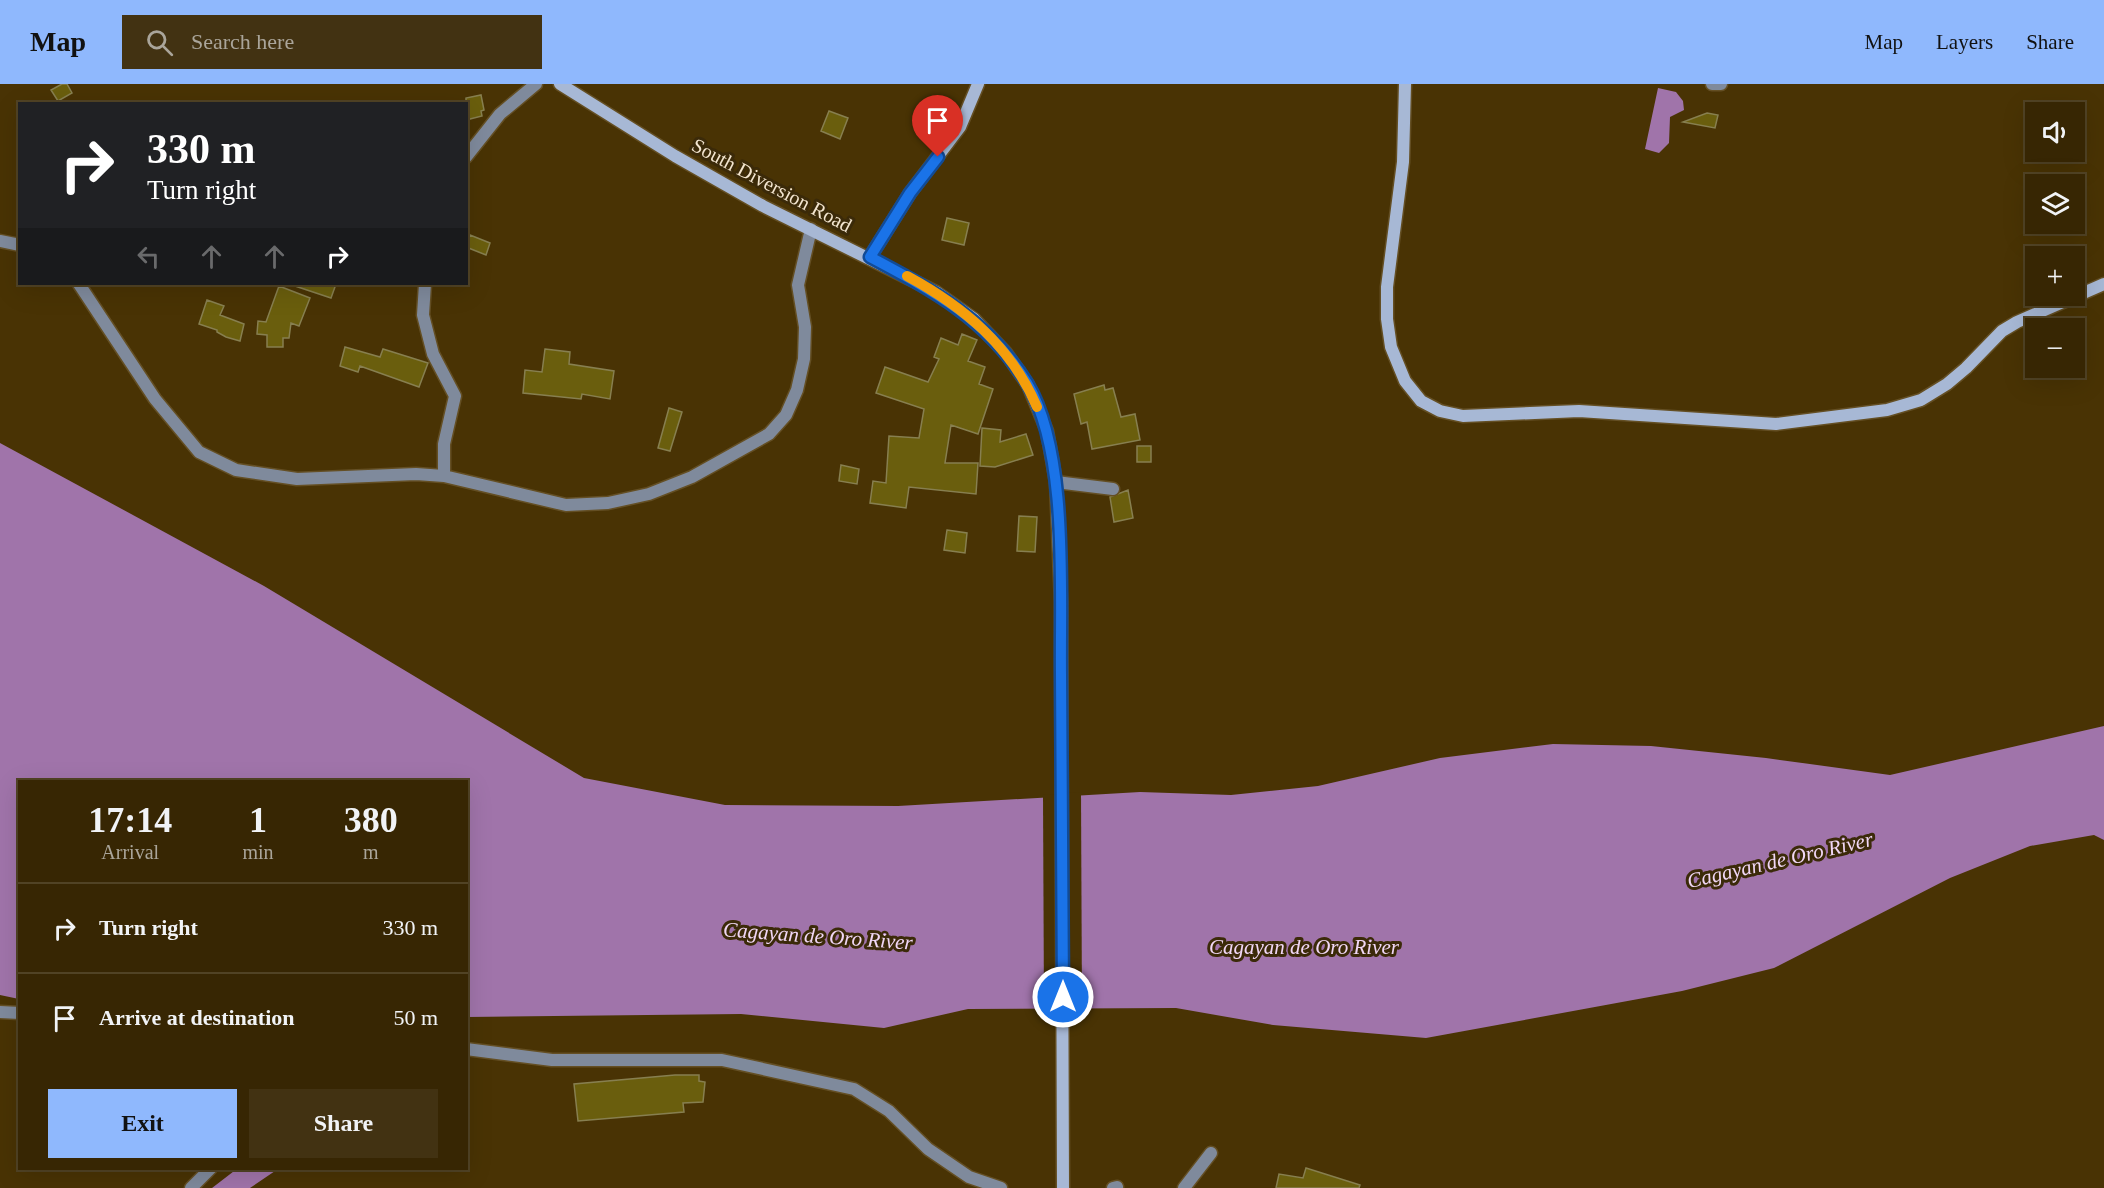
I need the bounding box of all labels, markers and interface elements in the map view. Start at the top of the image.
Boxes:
search box [122,15,542,69]
text: Map [30,26,86,57]
icon: search [143,26,176,59]
text: Search here [191,29,294,54]
text: Map [1865,30,1903,54]
text: Layers [1936,30,1993,54]
text: Share [2026,30,2074,54]
pin [912,95,963,157]
map controls [2025,102,2085,378]
button: sound [2025,102,2085,162]
icon: arrive [921,104,954,137]
icon: right [48,126,126,204]
text: 330 m [147,126,256,172]
street label: South Diversion Road [688,134,856,236]
button: layers [2025,174,2085,234]
text: Turn right [147,175,256,205]
icon: left [132,240,165,273]
icon: ahead [195,240,228,273]
icon: ahead [258,240,291,273]
icon: right [321,240,354,273]
button: + [2025,246,2085,306]
button: − [2025,318,2085,378]
text: 17:14 [88,800,172,840]
text: 1 [249,800,267,840]
text: 380 [344,800,398,840]
water label: Cagayan de Oro River [1685,827,1876,893]
text: Arrival [101,841,159,863]
text: min [242,841,274,863]
text: m [363,841,379,863]
icon: right [48,912,81,945]
text: Turn right [99,915,198,940]
text: 330 m [382,915,438,940]
water label: Cagayan de Oro River [722,917,914,955]
water label: Cagayan de Oro River [1209,935,1400,959]
position arrow [1031,965,1095,1029]
icon: arrive [48,1002,81,1035]
text: Arrive at destination [99,1005,295,1030]
text: 50 m [393,1005,438,1030]
button: Exit [48,1089,237,1158]
button: Share [249,1089,438,1158]

